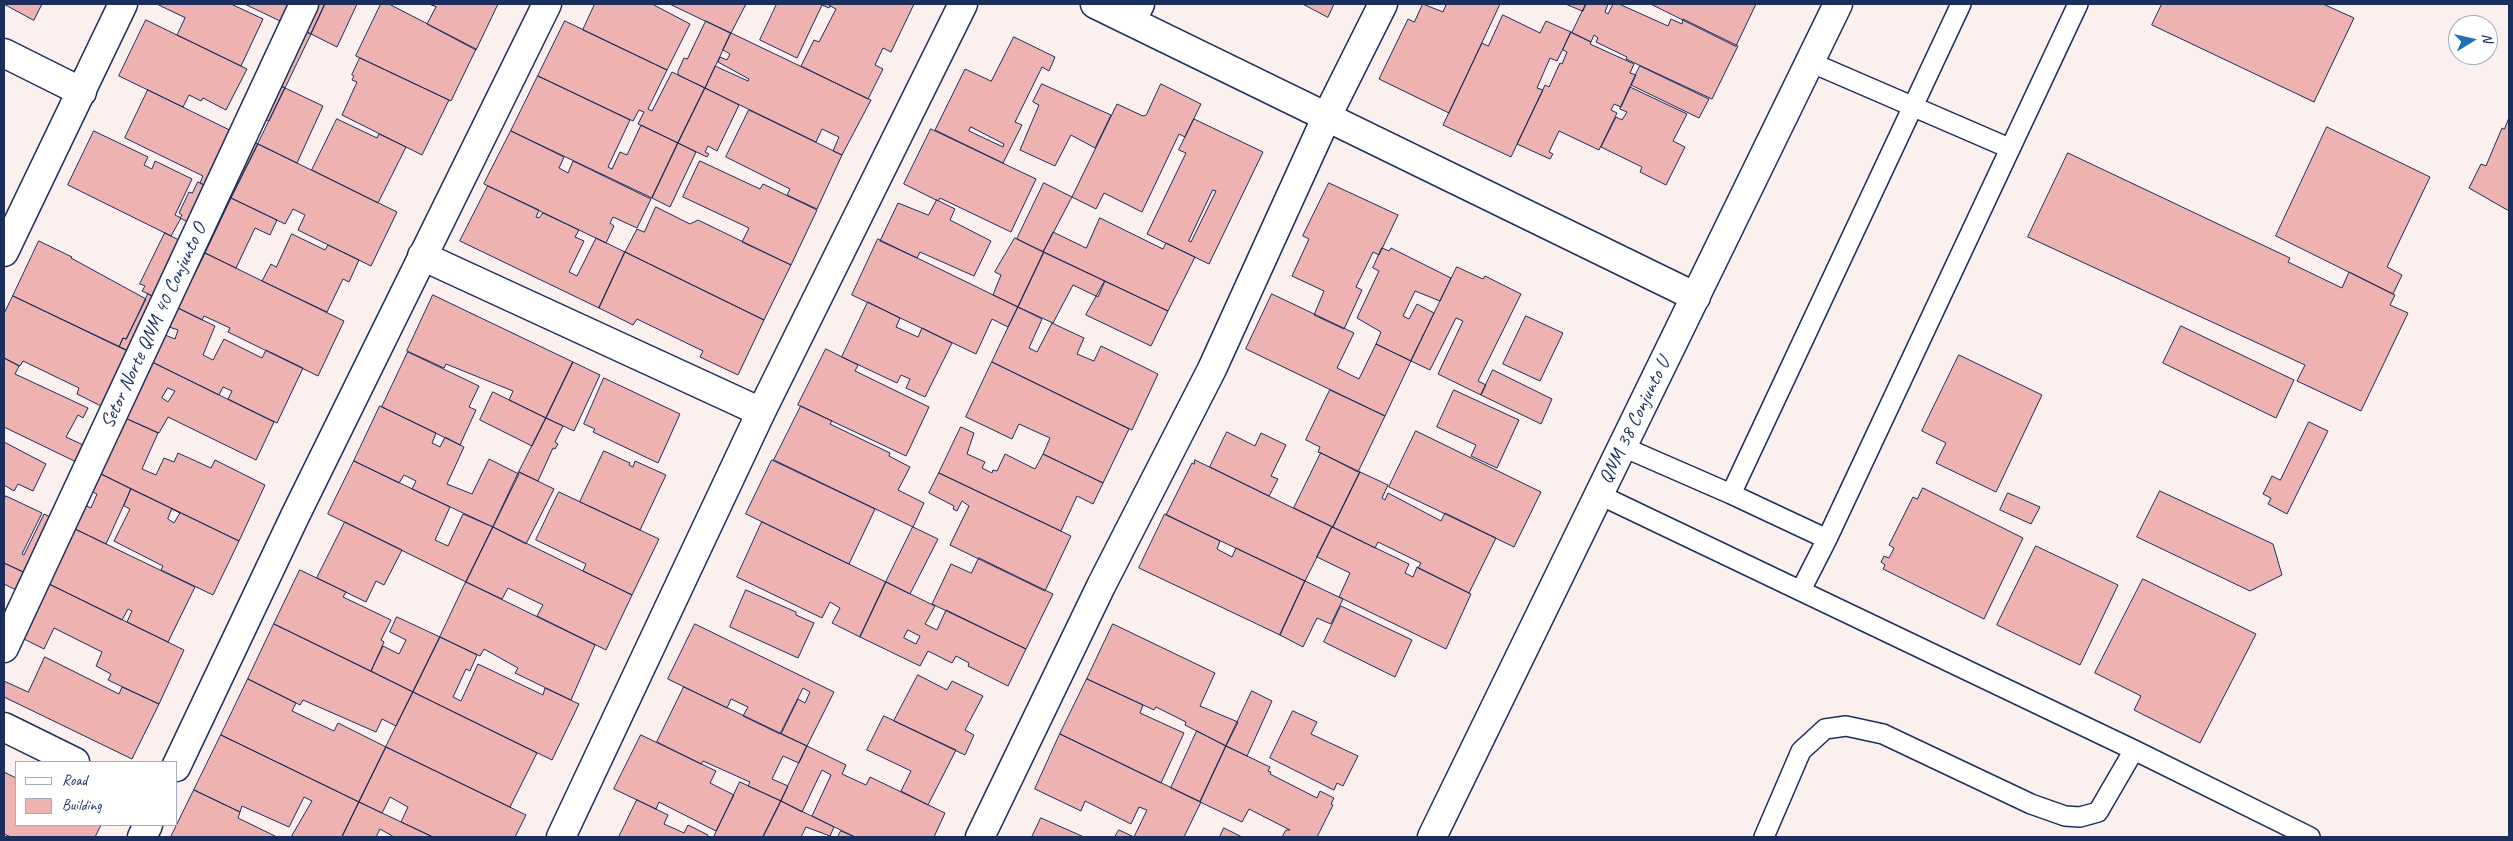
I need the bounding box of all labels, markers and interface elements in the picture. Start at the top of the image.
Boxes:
north arrow [2448,15,2498,65]
text: N [2478,32,2496,43]
street label: Setor Norte QNM 40 Conjunto O [96,220,212,432]
street label: QNM 38 Conjunto U [1594,354,1676,488]
legend [15,761,178,826]
text: Road [62,771,87,790]
text: Building [62,796,101,815]

